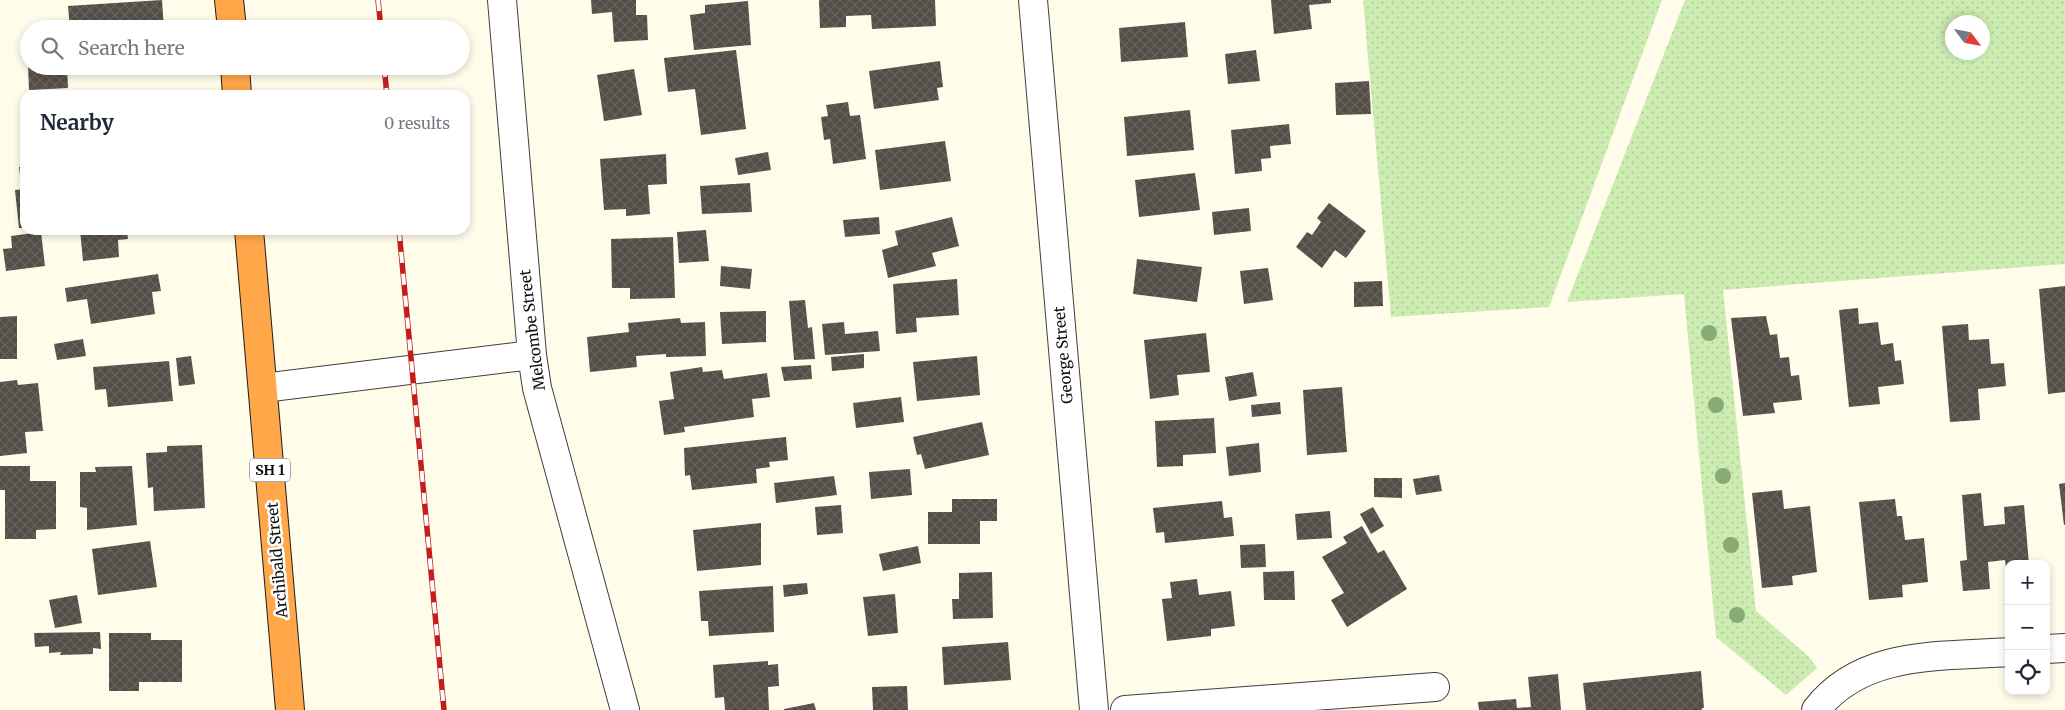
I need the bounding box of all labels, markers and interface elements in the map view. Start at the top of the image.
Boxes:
north arrow [1945,15,1990,60]
search box [20,20,470,75]
icon: search [38,34,66,62]
text: Search here [78,36,185,60]
text: Nearby [40,109,114,136]
text: 0 results [384,113,450,133]
street label: Melcombe Street [515,268,549,392]
street label: George Street [1049,305,1077,404]
road number: SH 1 [250,458,290,482]
street label: Archibald Street [262,501,292,620]
map controls [2005,560,2050,695]
button: + [2005,560,2050,605]
button: − [2005,605,2050,650]
button: locate [2005,650,2050,695]

